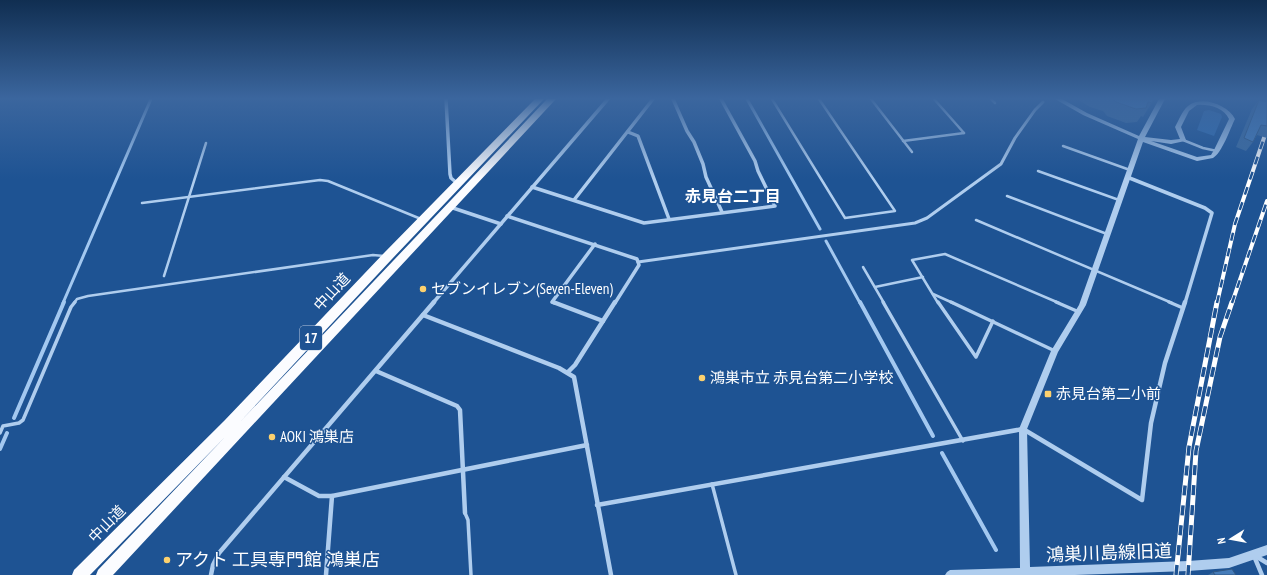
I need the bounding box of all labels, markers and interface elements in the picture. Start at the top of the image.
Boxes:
district label: 赤見台二丁目 [685,186,781,206]
street label: 中山道 [309,269,354,315]
place label: セブンイレブン(Seven-Eleven) [431,279,613,298]
marker: セブンイレブン(Seven-Eleven) [418,284,428,294]
road number: 17 [300,326,322,350]
place label: 鴻巣市立 赤見台第二小学校 [710,368,893,387]
marker: 鴻巣市立 赤見台第二小学校 [697,373,707,383]
place label: 赤見台第二小前 [1056,384,1161,403]
marker: 赤見台第二小前 [1043,389,1053,399]
place label: AOKI 鴻巣店 [280,427,354,446]
marker: AOKI 鴻巣店 [267,432,277,442]
street label: 中山道 [84,501,129,546]
north arrow [1211,519,1251,559]
text: N [1214,537,1229,545]
street label: 鴻巣川島線旧道 [1046,539,1172,566]
place label: アクト 工具専門館 鴻巣店 [175,548,380,571]
marker: アクト 工具専門館 鴻巣店 [162,555,172,565]

